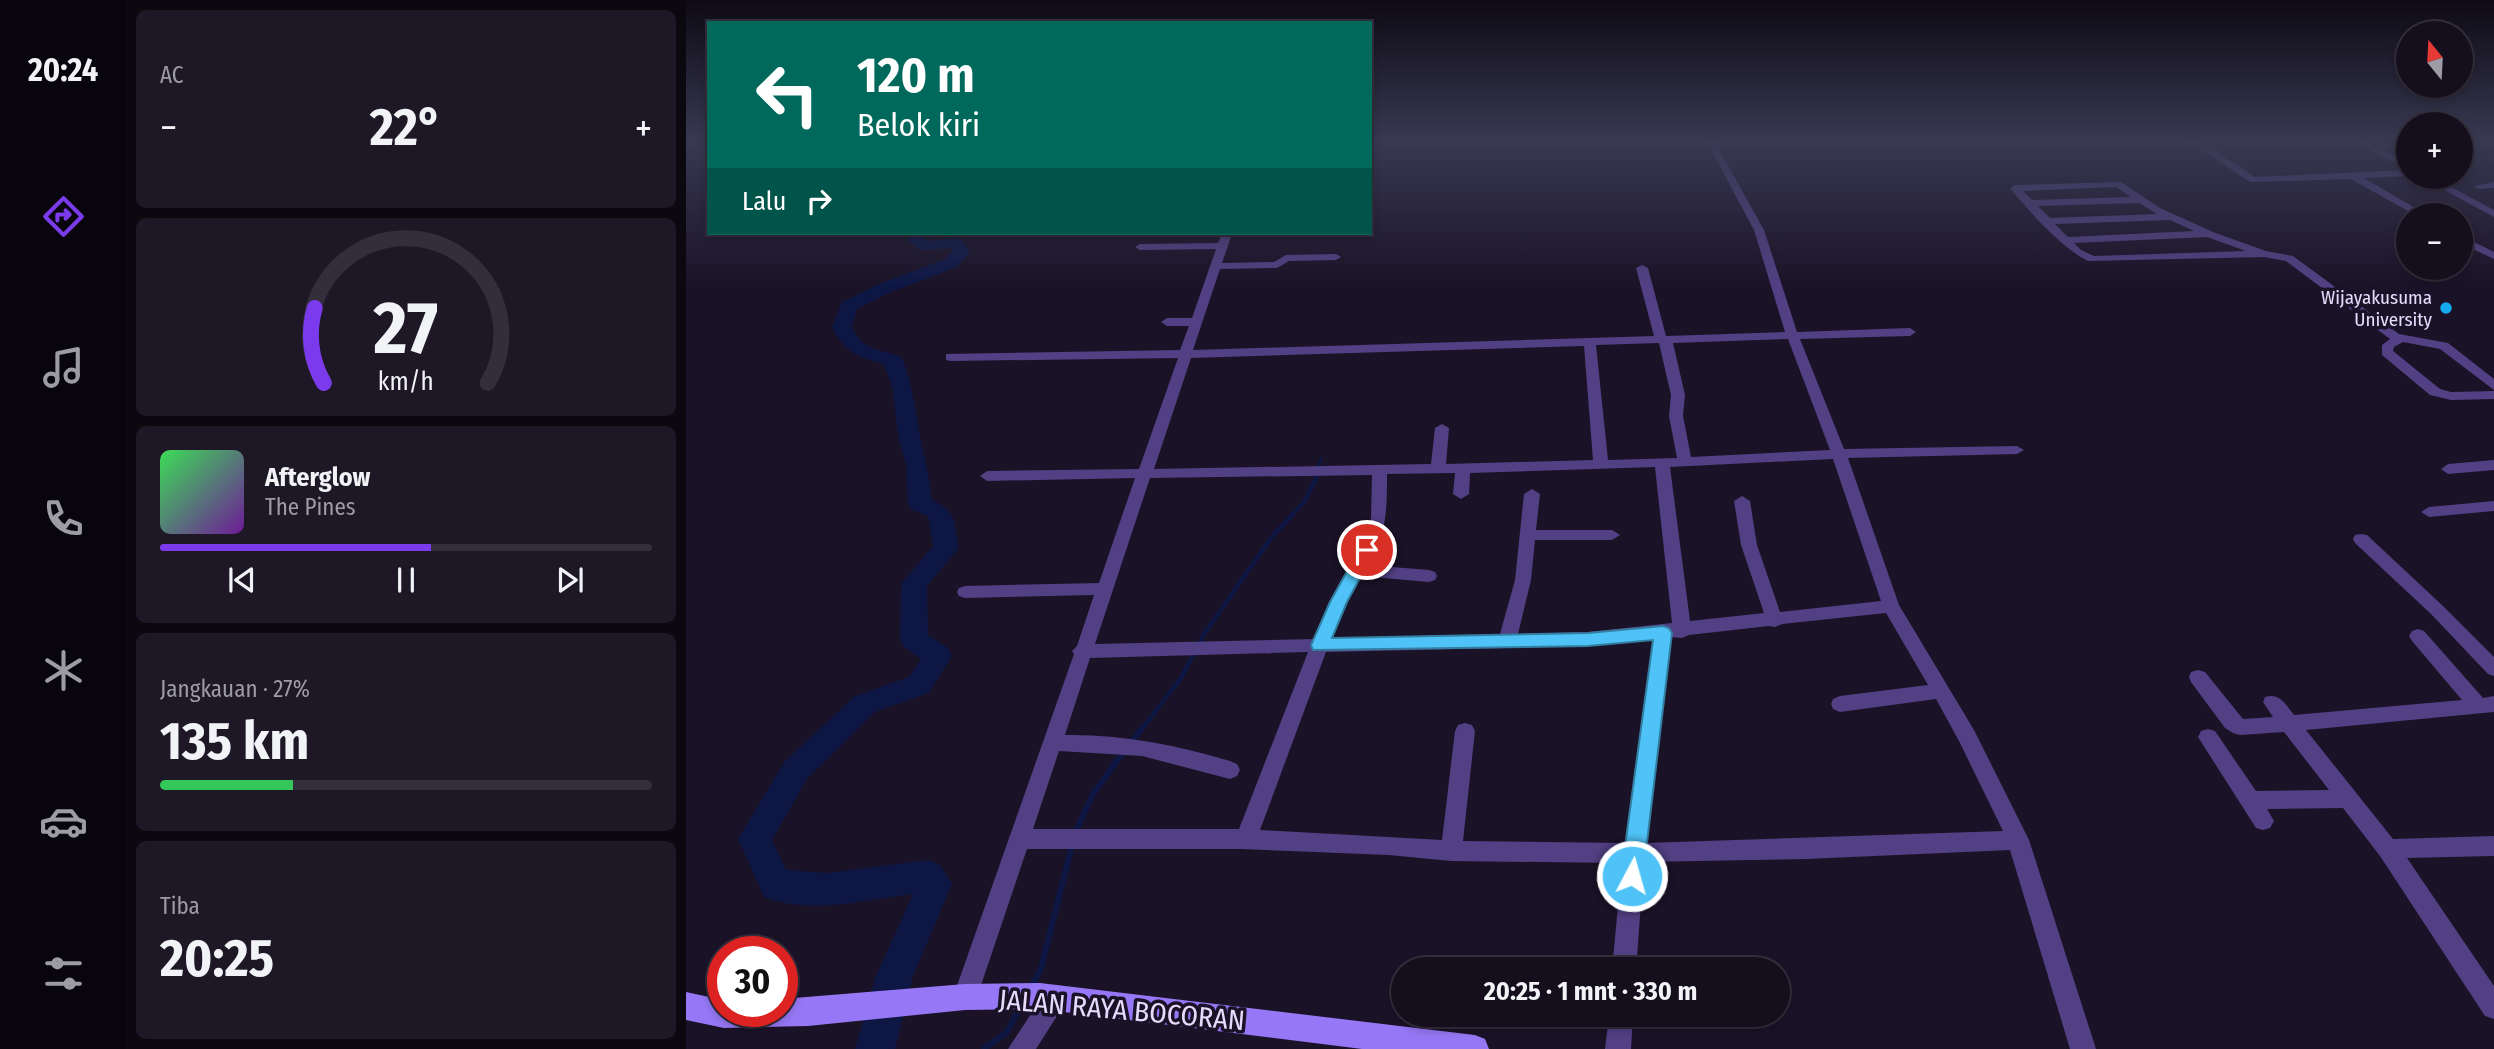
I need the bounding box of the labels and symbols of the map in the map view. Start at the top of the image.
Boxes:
north arrow [2396,21,2473,98]
place label: Wijayakusuma University [2321,286,2433,331]
marker: Wijayakusuma University [2438,300,2454,316]
pin [1337,520,1397,580]
position arrow [1595,839,1669,913]
speed limit sign: 30 [707,936,798,1027]
street label: JALAN RAYA BOCORAN [998,983,1246,1037]

